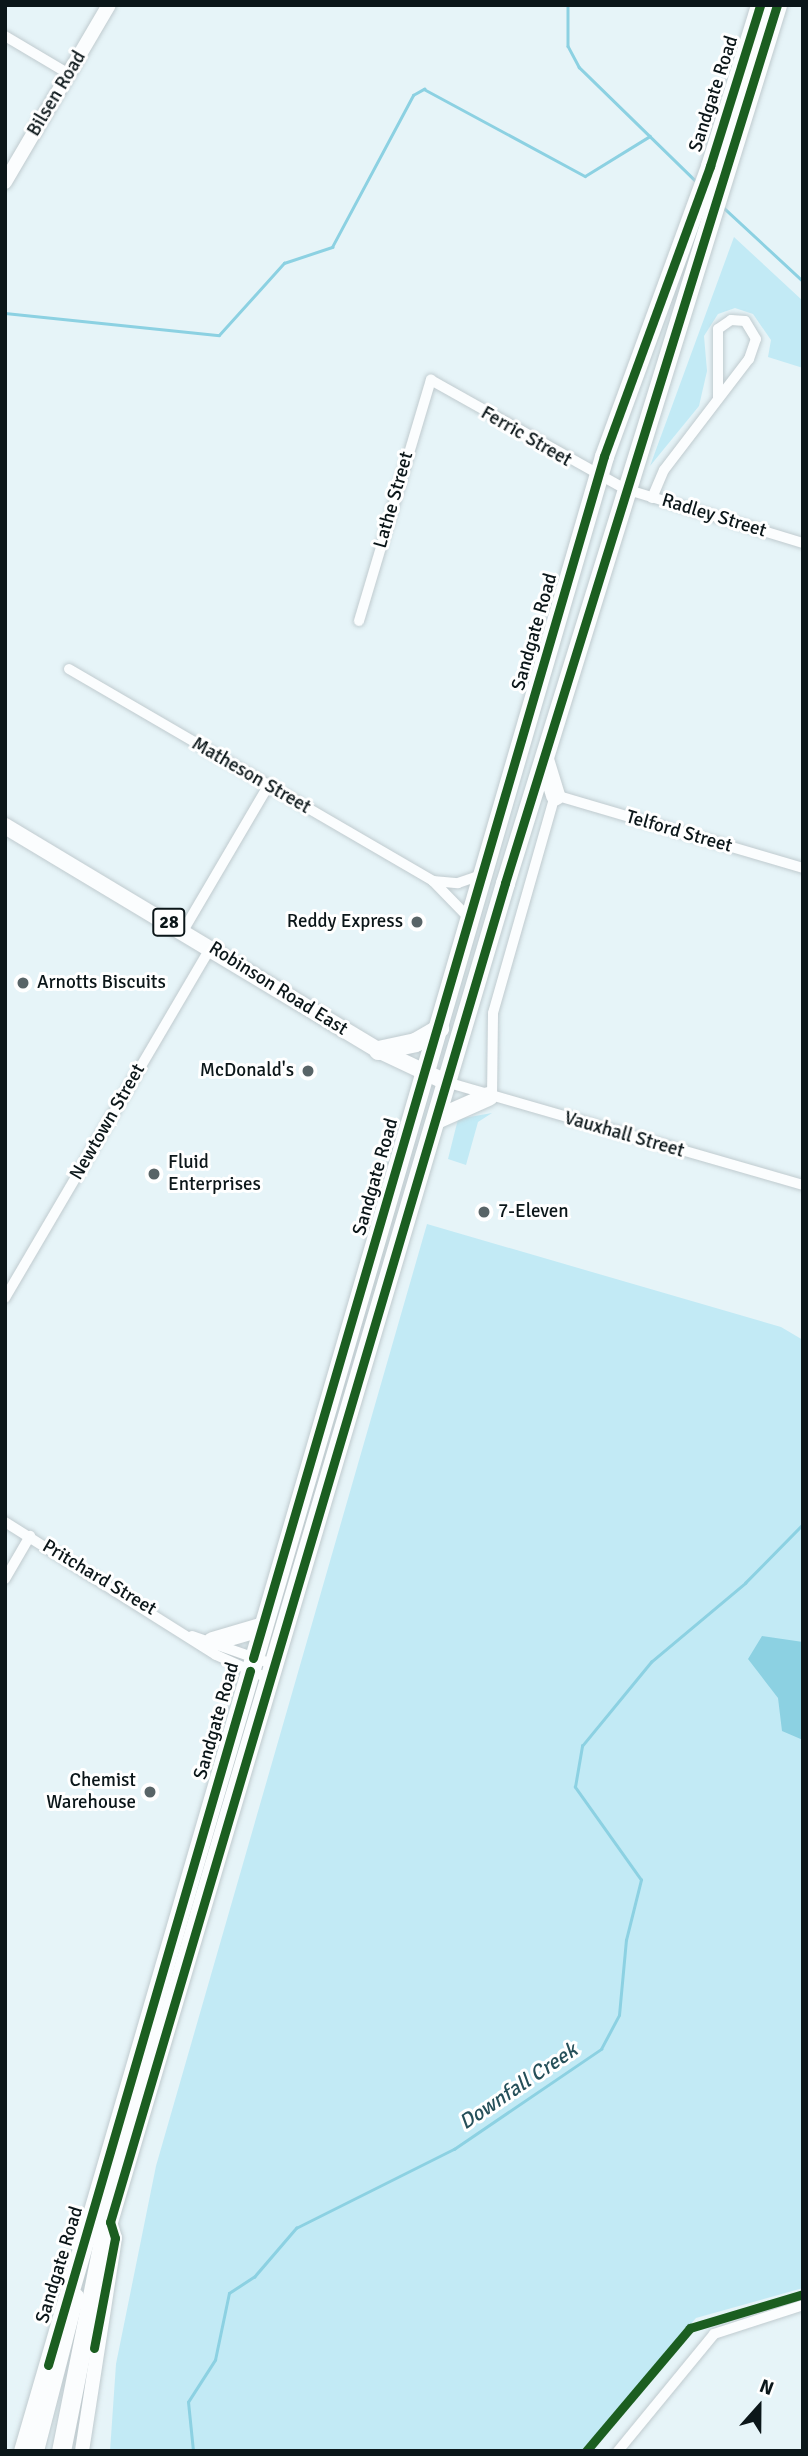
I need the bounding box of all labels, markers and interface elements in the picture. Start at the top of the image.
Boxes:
street label: Sandgate Road [684,33,744,155]
street label: Bilsen Road [23,47,91,141]
street label: Ferric Street [477,402,575,472]
street label: Lathe Street [369,449,419,551]
street label: Radley Street [659,489,769,543]
street label: Sandgate Road [507,571,563,693]
street label: Matheson Street [187,733,315,819]
street label: Telford Street [623,806,735,858]
road number: 28 [152,908,186,937]
place label: Reddy Express [287,911,403,933]
marker: Reddy Express [409,914,425,930]
street label: Robinson Road East [204,937,352,1041]
place label: Arnotts Biscuits [37,972,166,994]
marker: Arnotts Biscuits [15,975,31,991]
street label: Newtown Street [66,1060,150,1184]
place label: McDonald's [200,1060,294,1082]
marker: McDonald's [300,1063,316,1079]
street label: Vauxhall Street [561,1107,687,1163]
street label: Sandgate Road [348,1116,404,1238]
place label: Fluid Enterprises [168,1152,261,1196]
marker: Fluid Enterprises [146,1166,162,1182]
place label: 7-Eleven [498,1201,569,1223]
marker: 7-Eleven [476,1204,492,1220]
street label: Pritchard Street [38,1535,160,1621]
street label: Sandgate Road [189,1660,245,1782]
place label: Chemist Warehouse [46,1770,136,1814]
marker: Chemist Warehouse [142,1784,158,1800]
water label: Downfall Creek [454,2037,582,2135]
street label: Sandgate Road [31,2204,89,2326]
north arrow [724,2372,794,2442]
text: N [756,2374,777,2401]

